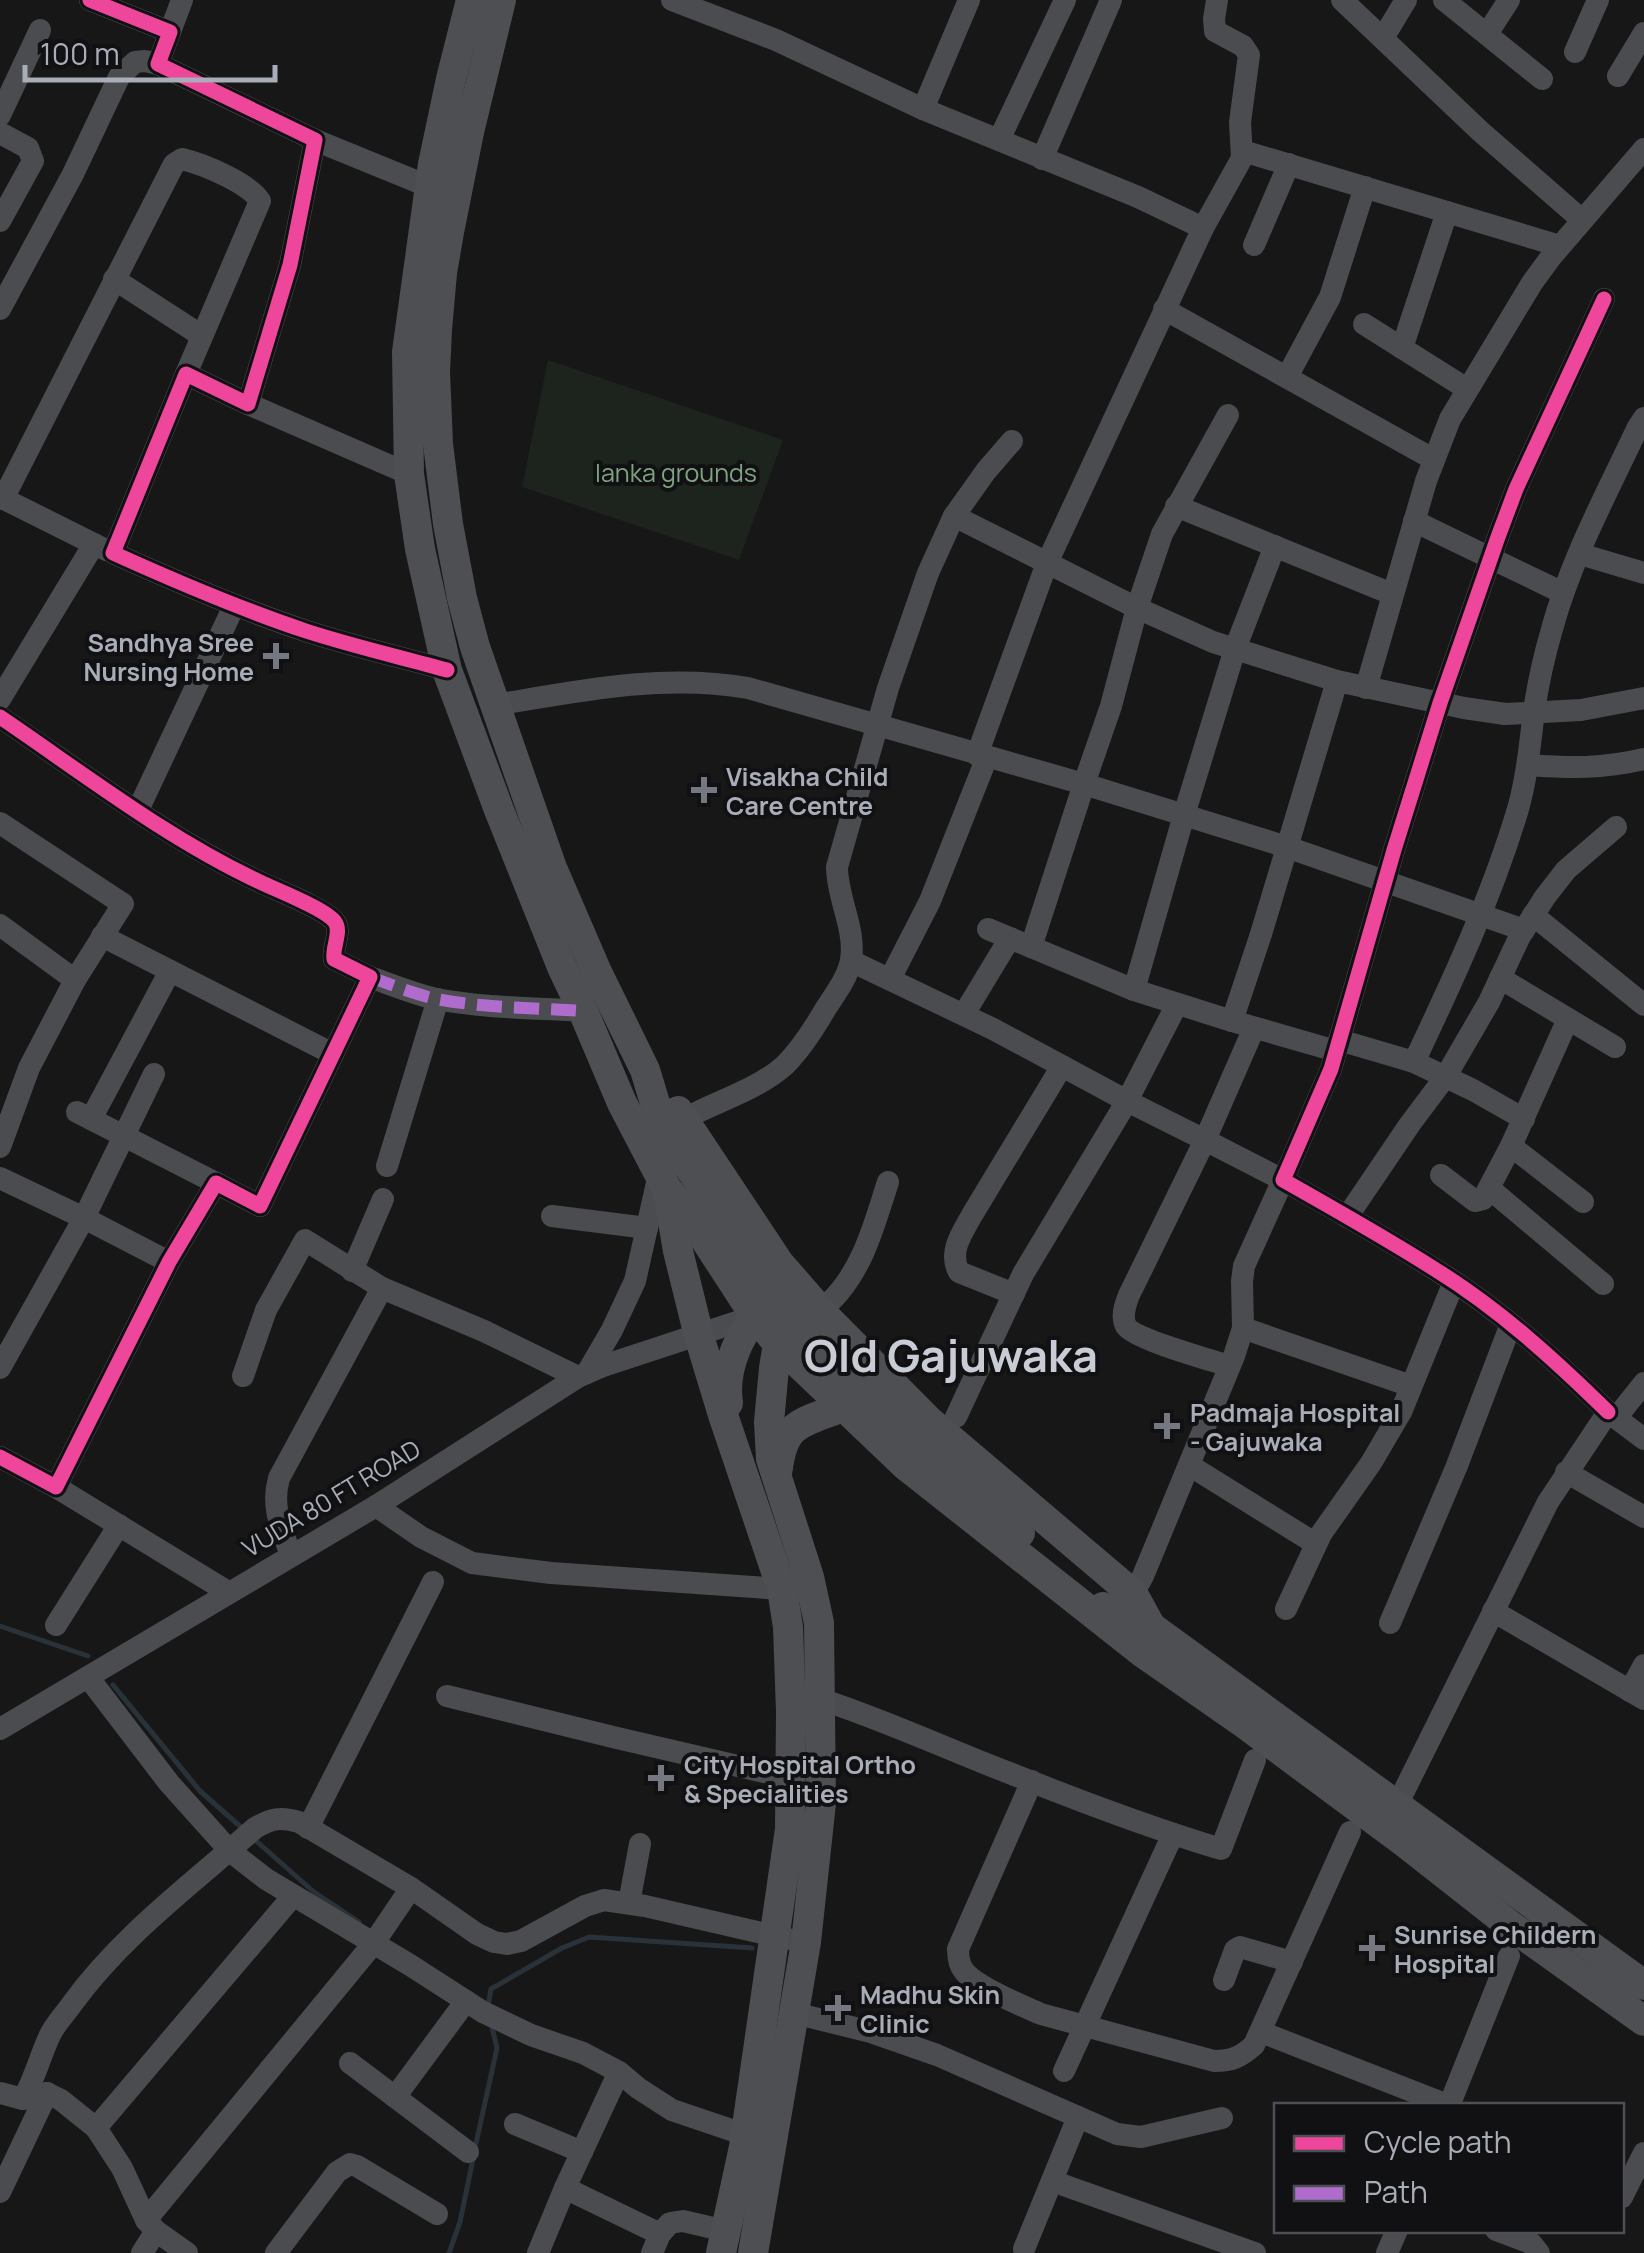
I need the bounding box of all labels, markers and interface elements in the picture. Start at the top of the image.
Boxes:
scale bar [25,20,275,82]
text: 100 m [40,33,120,74]
park label: lanka grounds [595,455,757,490]
place label: Sandhya Sree Nursing Home [84,625,254,689]
marker: Sandhya Sree Nursing Home [263,643,289,669]
place label: Visakha Child Care Centre [726,759,889,823]
marker: Visakha Child Care Centre [691,777,717,803]
district label: Old Gajuwaka [804,1324,1098,1386]
place label: Padmaja Hospital - Gajuwaka [1190,1395,1400,1459]
marker: Padmaja Hospital - Gajuwaka [1154,1413,1180,1439]
street label: VUDA 80 FT ROAD [235,1431,427,1565]
place label: City Hospital Ortho & Specialities [684,1747,916,1811]
marker: City Hospital Ortho & Specialities [648,1765,674,1791]
place label: Sunrise Childern Hospital [1394,1917,1597,1981]
marker: Sunrise Childern Hospital [1359,1935,1385,1961]
place label: Madhu Skin Clinic [860,1977,1000,2041]
marker: Madhu Skin Clinic [825,1995,851,2021]
legend [1274,2103,1624,2233]
text: Cycle path [1364,2121,1512,2162]
text: Path [1364,2171,1428,2212]

